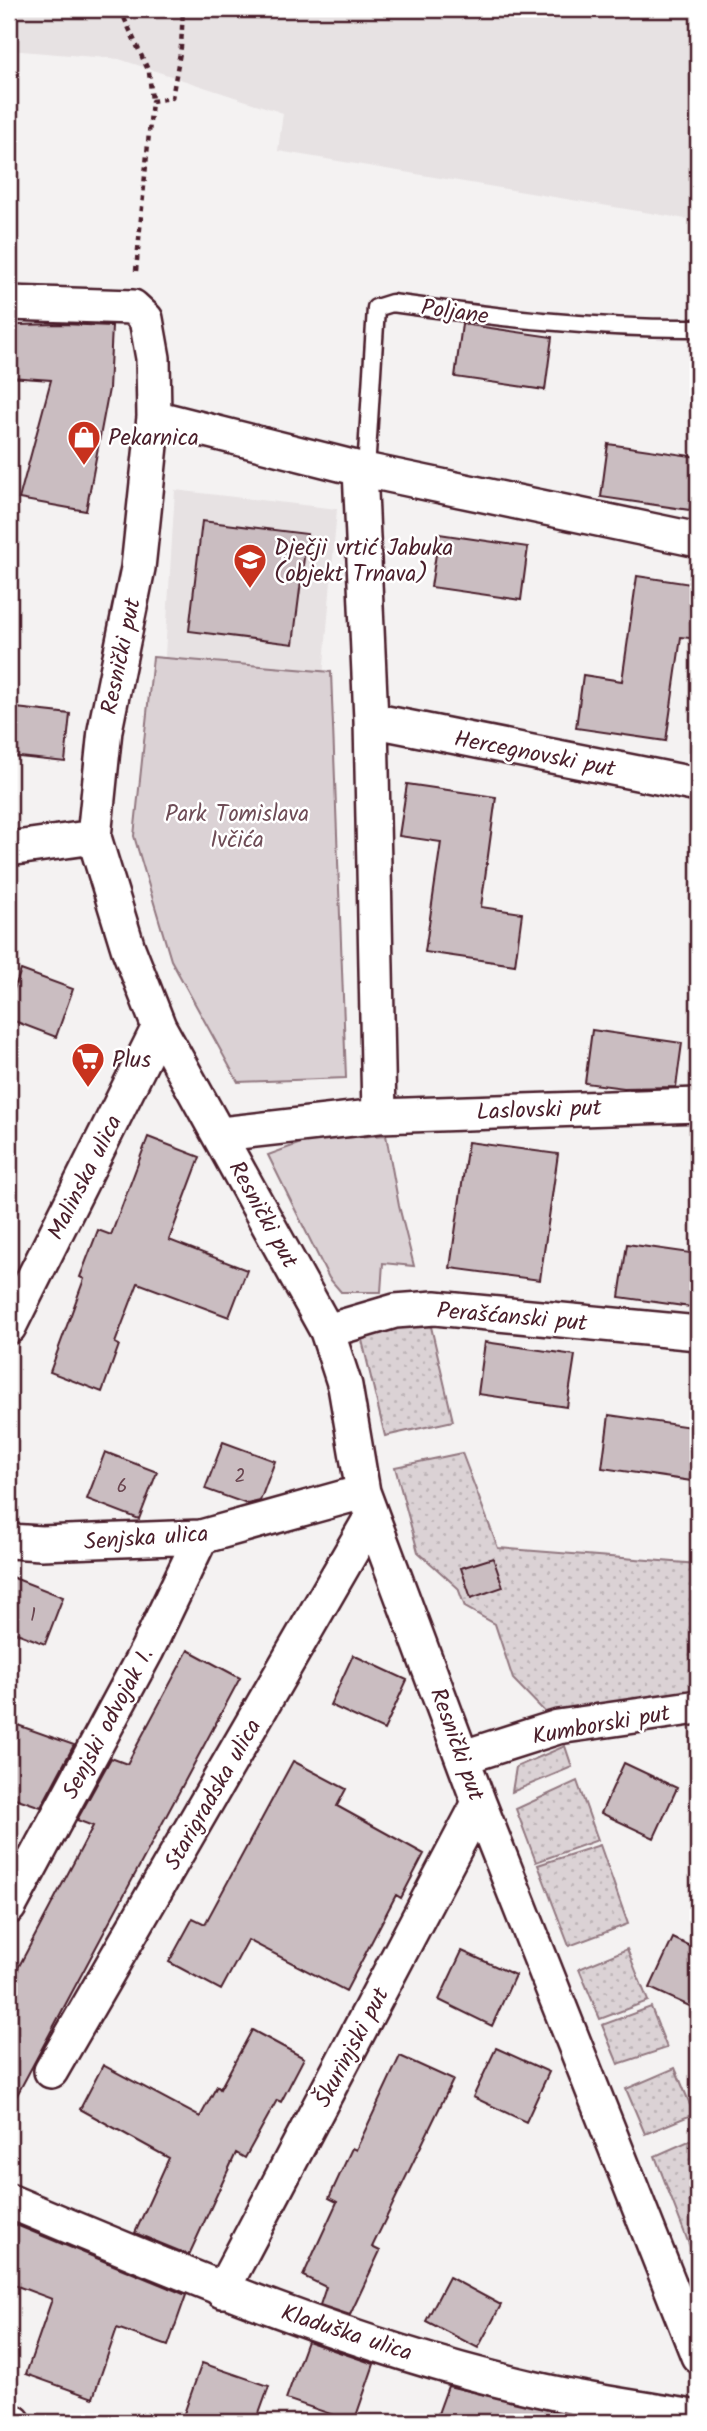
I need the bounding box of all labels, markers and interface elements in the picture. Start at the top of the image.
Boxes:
street label: Poljane [419,290,491,336]
shop icon: Pekarnica [65,418,103,467]
place label: Pekarnica [108,421,199,457]
place label: Dječji vrtić Jabuka (objekt Trnava) [274,531,453,593]
school or university icon: Dječji vrtić Jabuka (objekt Trnava) [231,541,269,590]
street label: Resnički put [92,594,152,718]
street label: Hercegnovski put [451,722,619,788]
park label: Park Tomislava Ivčića [165,797,309,859]
supermarket icon: Plus [69,1040,107,1089]
place label: Plus [112,1043,151,1079]
street label: Laslovski put [476,1091,603,1131]
street label: Malinska ulica [39,1109,133,1247]
street label: Resnički put [218,1155,307,1276]
street label: Perašćanski put [435,1293,590,1343]
house number: 2 [234,1462,246,1492]
house number: 6 [117,1472,127,1502]
street label: Senjska ulica [83,1517,209,1561]
house number: 1 [30,1601,36,1631]
street label: Senjski odvojak I. [54,1642,164,1806]
street label: Resnički put [419,1683,494,1807]
street label: Kumborski put [530,1696,674,1756]
street label: Starigradska ulica [156,1713,272,1877]
street label: Škurinjski put [306,1981,400,2114]
street label: Kladuška ulica [276,2296,417,2372]

